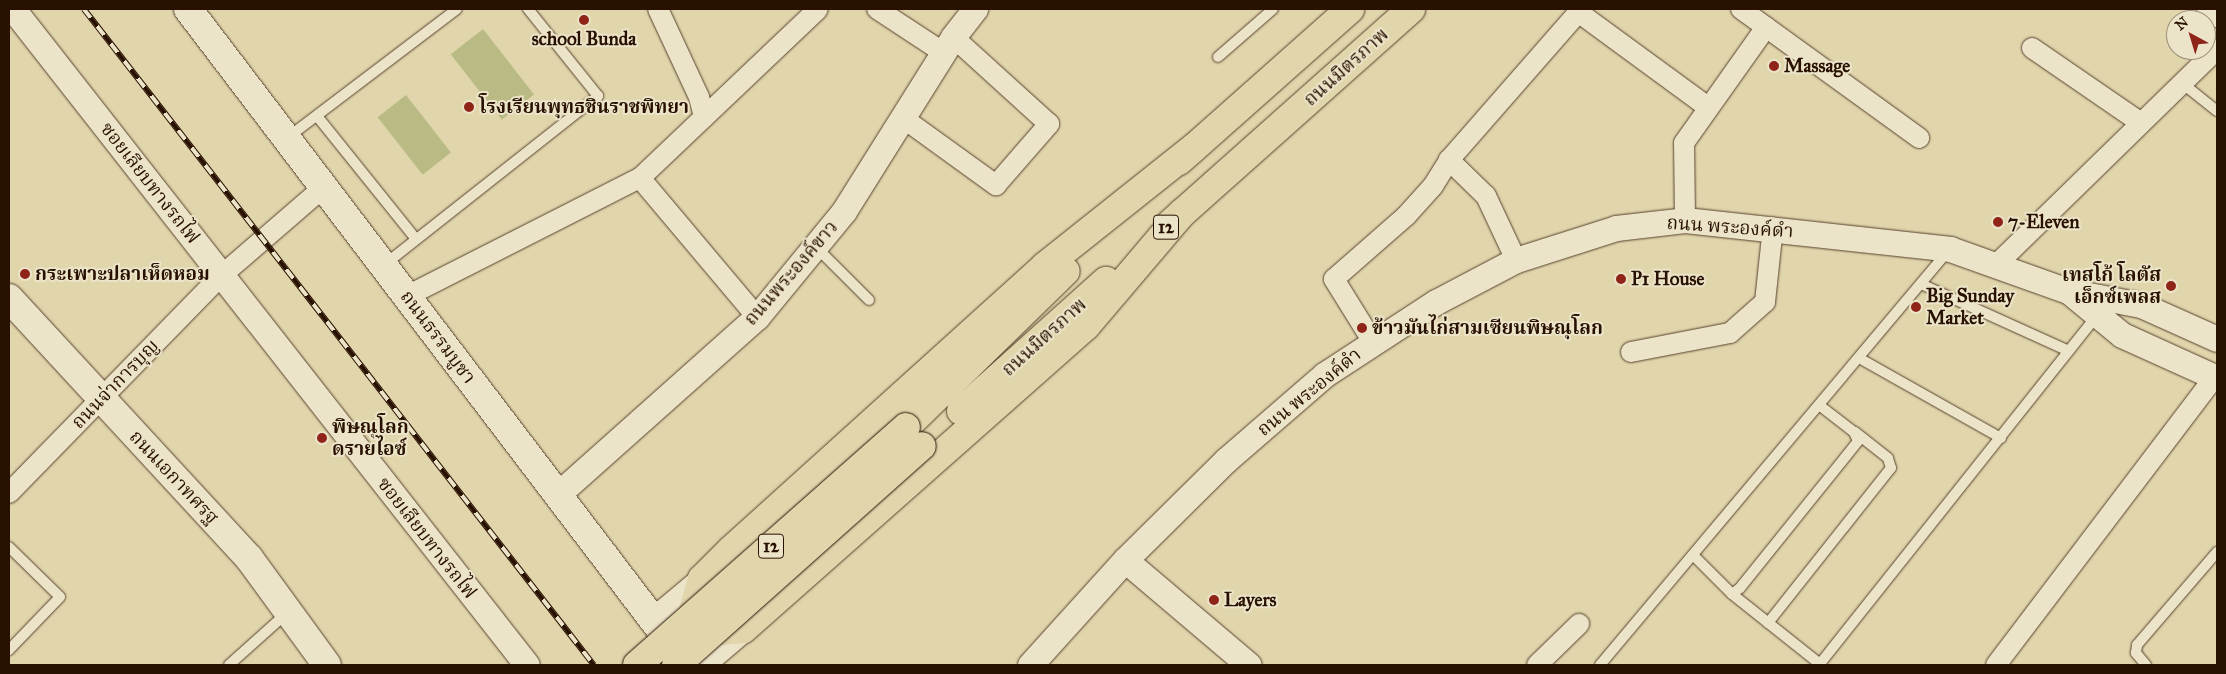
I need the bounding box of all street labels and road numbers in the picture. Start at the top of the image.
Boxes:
street label: ถนนมิตรภาพ [1299,23,1393,111]
street label: ซอยเลียบทางรถไฟ [96,118,204,248]
street label: ถนน พระองค์ดำ [1666,211,1794,243]
road number: 12 [1152,212,1180,242]
street label: ถนนพระองค์ขาว [739,216,843,330]
street label: ถนนธรรมบูชา [395,286,481,388]
street label: ถนนมิตรภาพ [997,293,1091,381]
street label: ถนนจ่าการบุญ [67,334,163,434]
street label: ถนน พระองค์ดำ [1252,343,1366,441]
street label: ถนนเอกาทศรฐ [125,425,223,529]
street label: ซอยเลียบทางรถไฟ [373,473,481,603]
road number: 12 [757,530,785,562]

